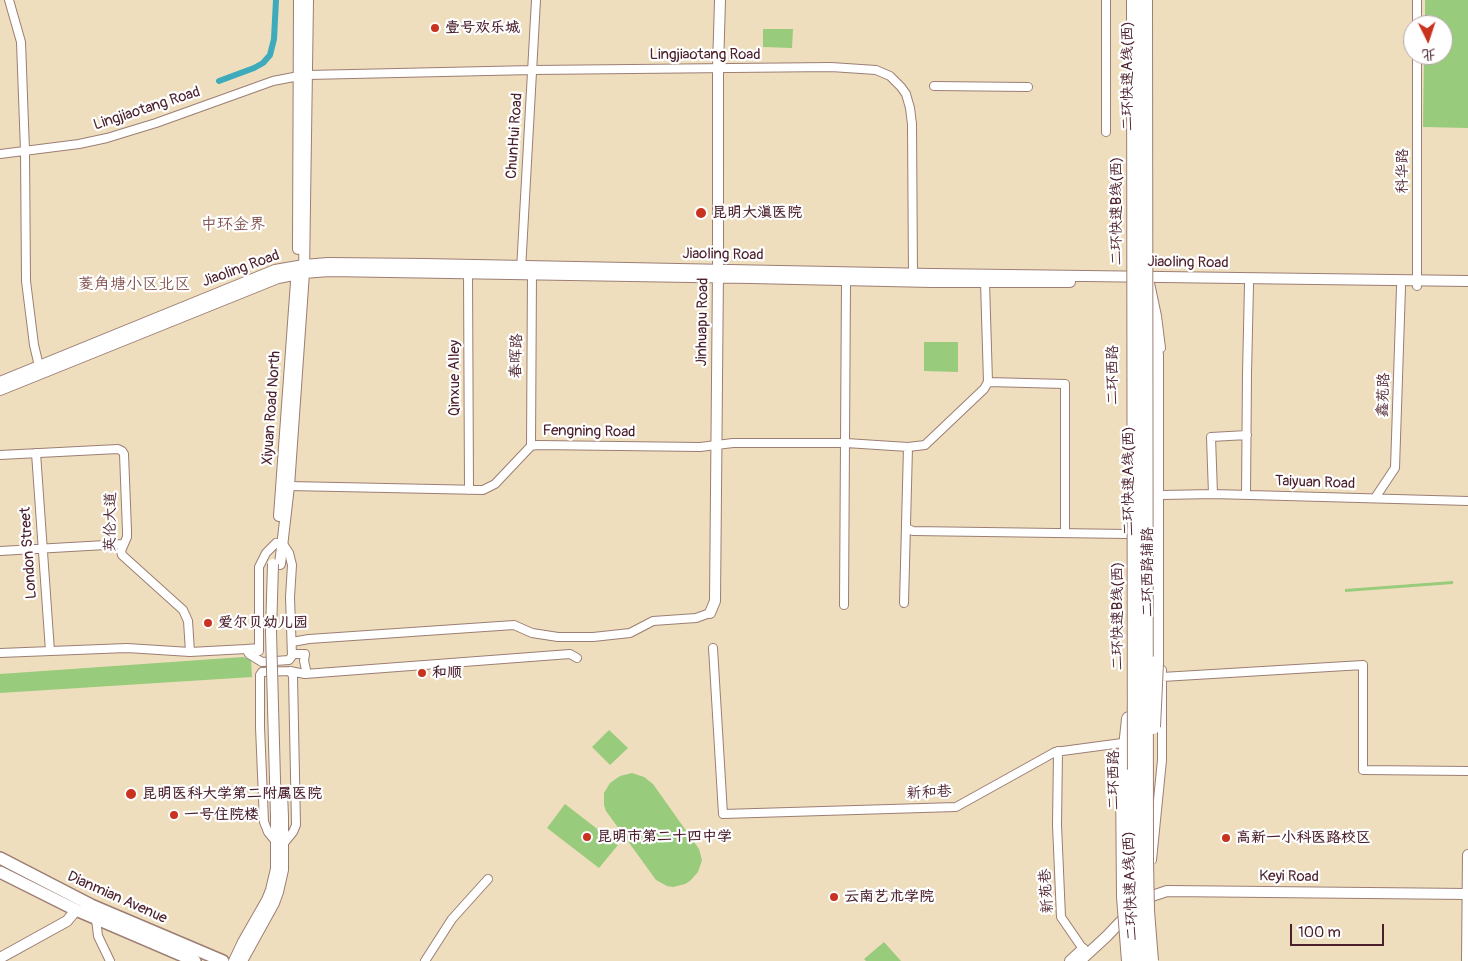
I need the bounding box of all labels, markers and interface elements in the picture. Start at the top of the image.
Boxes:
north arrow [1403,15,1453,65]
place label: 壹号欢乐城 [445,19,520,37]
street label: 二环快速A线(西) [1119,21,1137,131]
marker: 壹号欢乐城 [429,22,441,34]
text: 北 [1421,45,1437,63]
street label: Lingjiaotang Road [649,46,761,64]
street label: Lingjiaotang Road [91,83,203,135]
street label: ChunHui Road [503,92,527,180]
street label: 科华路 [1394,149,1412,193]
street label: 二环快速B线(西) [1108,157,1126,265]
place label: 昆明大滇医院 [712,204,802,222]
marker: 昆明大滇医院 [694,206,708,220]
district label: 中环金界 [201,215,265,235]
street label: Jiaoling Road [682,245,764,265]
street label: Jiaoling Road [200,247,282,291]
street label: Jiaoling Road [1147,253,1229,273]
district label: 菱角塘小区北区 [78,275,190,295]
street label: Jinhuapu Road [693,278,713,366]
street label: 春晖路 [508,333,526,379]
street label: Qinxue Alley [446,340,464,416]
street label: 二环西路 [1104,345,1122,405]
street label: Xiyuan Road North [259,350,285,466]
street label: 鑫苑路 [1374,372,1394,418]
street label: Fengning Road [542,422,636,442]
street label: 二环快速A线(西) [1120,426,1138,536]
street label: Taiyuan Road [1275,473,1355,493]
street label: 英伦大道 [101,492,121,552]
street label: London Street [17,506,41,600]
street label: 二环西路辅路 [1139,527,1157,617]
street label: 二环快速B线(西) [1109,562,1127,670]
place label: 爱尔贝幼儿园 [218,614,308,632]
marker: 爱尔贝幼儿园 [202,617,214,629]
place label: 和顺 [432,664,462,682]
marker: 和顺 [416,667,428,679]
street label: 二环西路 [1105,750,1123,810]
street label: 新和巷 [906,783,952,803]
place label: 昆明医科大学第二附属医院 [142,785,322,803]
marker: 昆明医科大学第二附属医院 [124,787,138,801]
place label: 一号住院楼 [184,806,259,824]
marker: 一号住院楼 [168,809,180,821]
place label: 昆明市第二十四中学 [597,828,732,846]
place label: 高新一小科医路校区 [1236,829,1371,847]
marker: 昆明市第二十四中学 [581,831,593,843]
street label: 二环快速A线(西) [1120,831,1142,941]
marker: 高新一小科医路校区 [1220,832,1232,844]
street label: Keyi Road [1259,867,1319,887]
street label: Dianmian Avenue [64,868,170,928]
street label: 新苑巷 [1036,868,1058,914]
place label: 云南艺术学院 [844,888,934,906]
marker: 云南艺术学院 [828,891,840,903]
scale bar [1293,914,1387,946]
text: 100 m [1298,923,1341,942]

